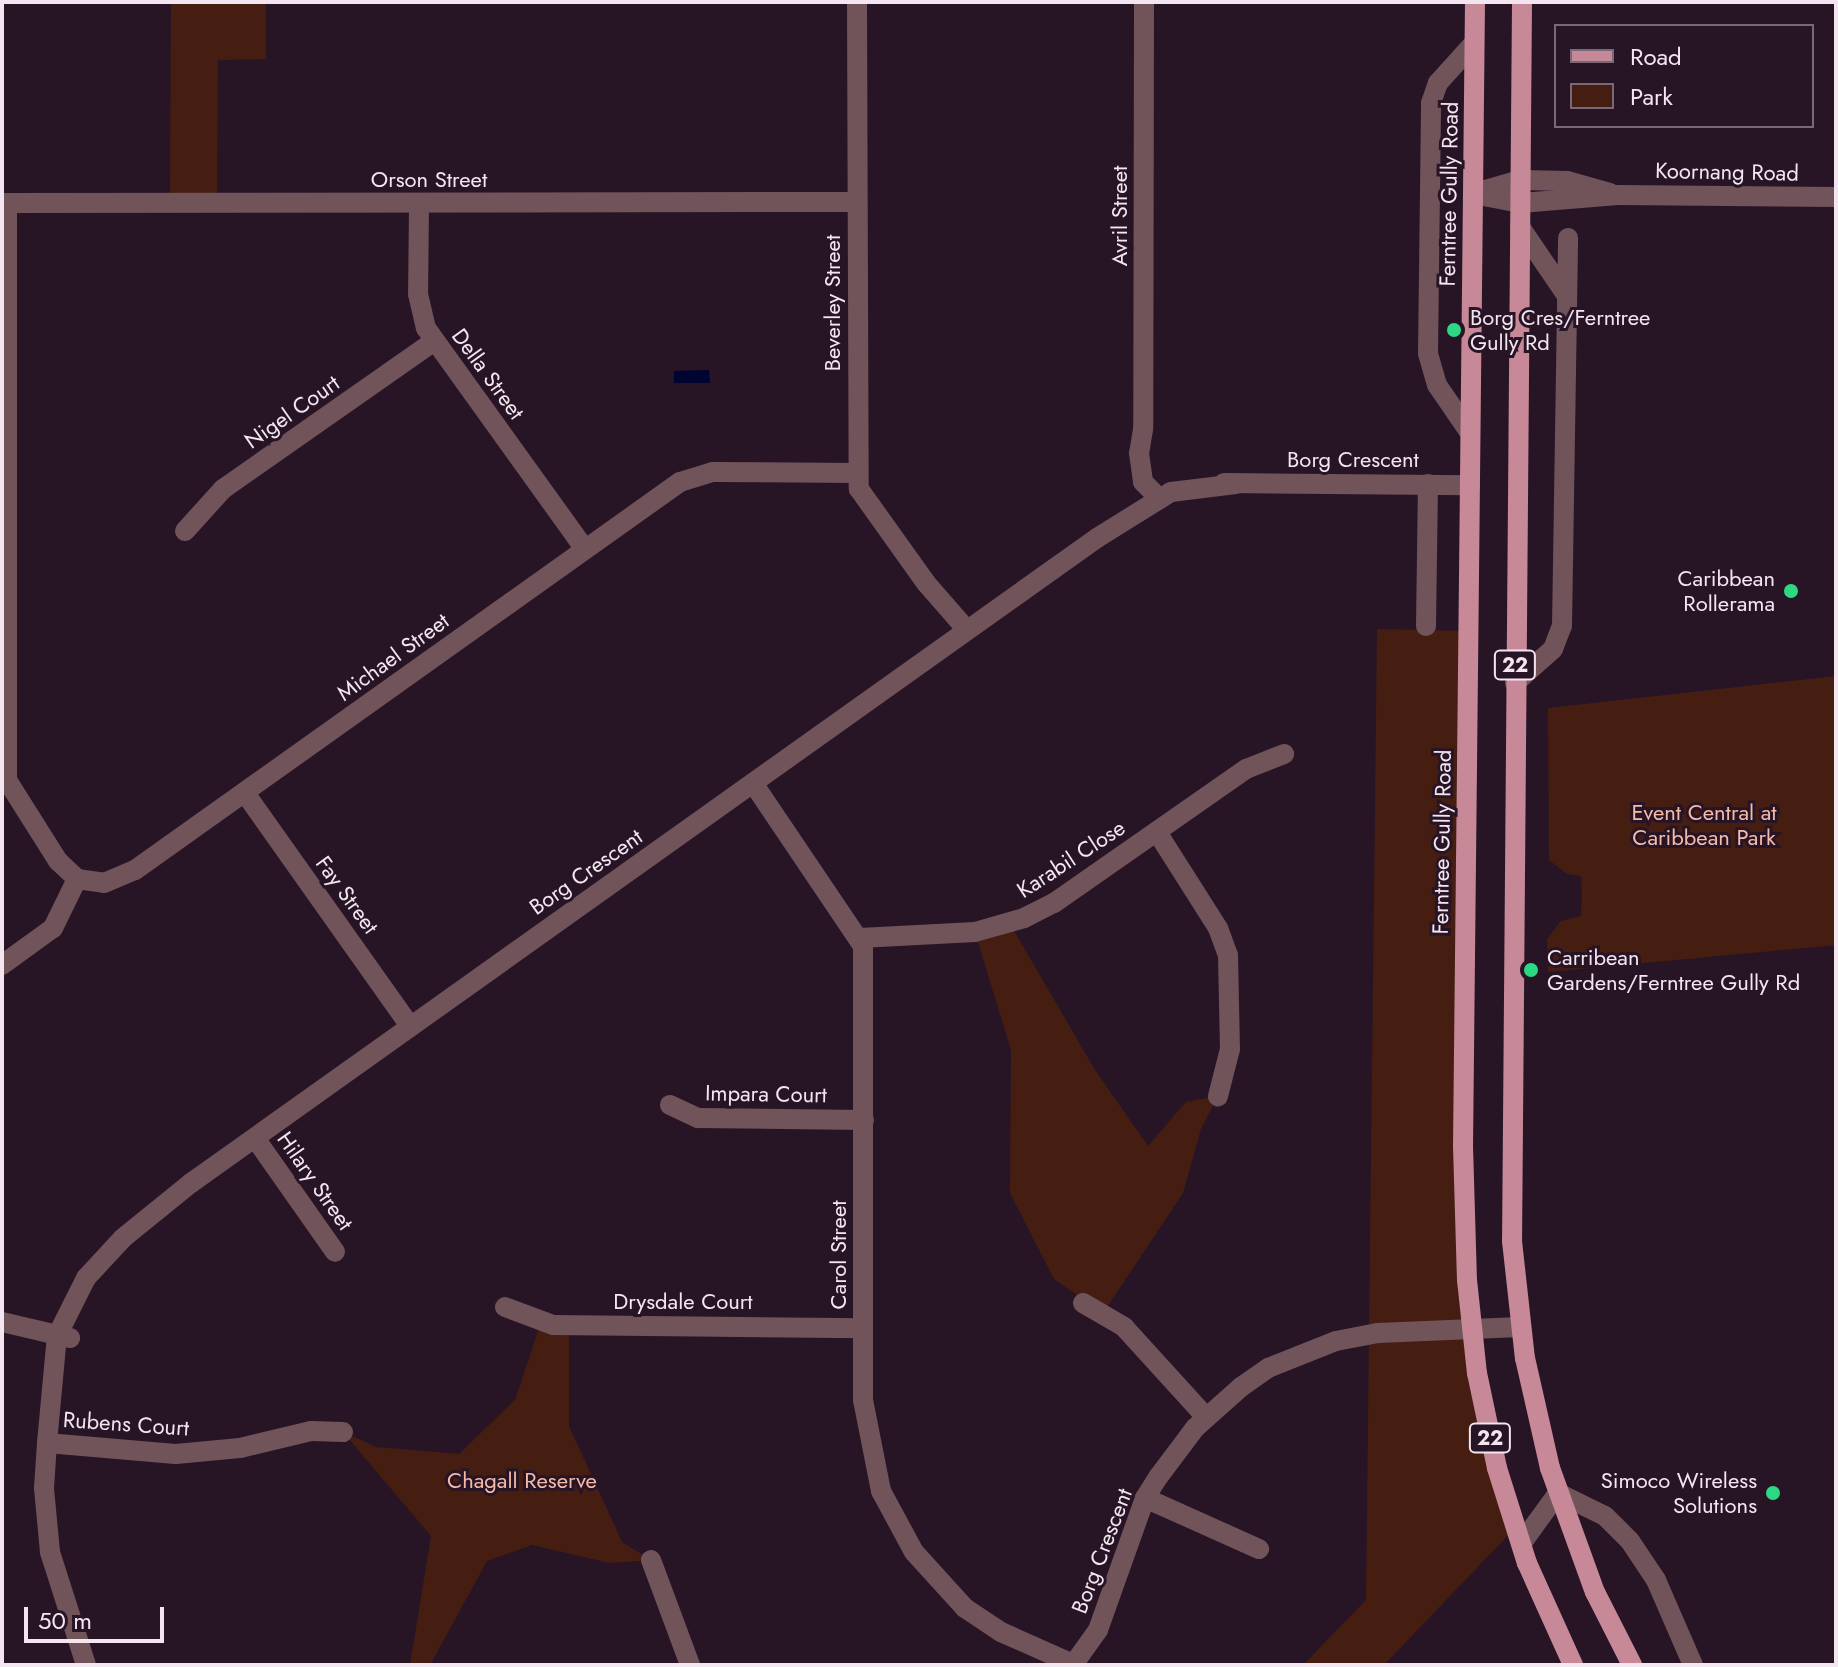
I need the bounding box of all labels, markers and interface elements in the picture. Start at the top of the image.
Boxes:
legend [1554,24,1814,128]
text: Road [1630,39,1682,74]
text: Park [1630,79,1673,114]
street label: Ferntree Gully Road [1434,101,1464,287]
street label: Koornang Road [1655,158,1799,186]
street label: Avril Street [1107,166,1133,266]
street label: Orson Street [371,167,487,193]
street label: Beverley Street [820,235,846,371]
place label: Borg Cres/Ferntree Gully Rd [1470,304,1650,356]
marker: Borg Cres/Ferntree Gully Rd [1445,321,1463,339]
street label: Della Street [446,323,530,425]
street label: Nigel Court [239,370,345,454]
street label: Borg Crescent [1287,447,1419,473]
place label: Caribbean Rollerama [1678,565,1775,616]
marker: Caribbean Rollerama [1782,582,1800,600]
street label: Michael Street [332,608,454,706]
road number: 22 [1493,649,1537,681]
street label: Ferntree Gully Road [1427,749,1457,935]
park label: Event Central at Caribbean Park [1631,799,1777,850]
street label: Karabil Close [1012,814,1130,904]
street label: Borg Crescent [524,823,648,921]
street label: Fay Street [310,851,384,939]
place label: Carribean Gardens/Ferntree Gully Rd [1547,944,1800,996]
marker: Carribean Gardens/Ferntree Gully Rd [1522,961,1540,979]
street label: Impara Court [705,1080,827,1108]
street label: Hilary Street [271,1127,359,1235]
street label: Carol Street [826,1200,852,1310]
street label: Drysdale Court [613,1289,753,1315]
street label: Rubens Court [62,1406,190,1442]
road number: 22 [1468,1422,1512,1454]
place label: Simoco Wireless Solutions [1601,1467,1757,1518]
park label: Chagall Reserve [447,1468,597,1494]
marker: Simoco Wireless Solutions [1764,1484,1782,1502]
street label: Borg Crescent [1066,1485,1138,1617]
scale bar [28,1591,168,1641]
text: 50 m [38,1603,92,1638]

